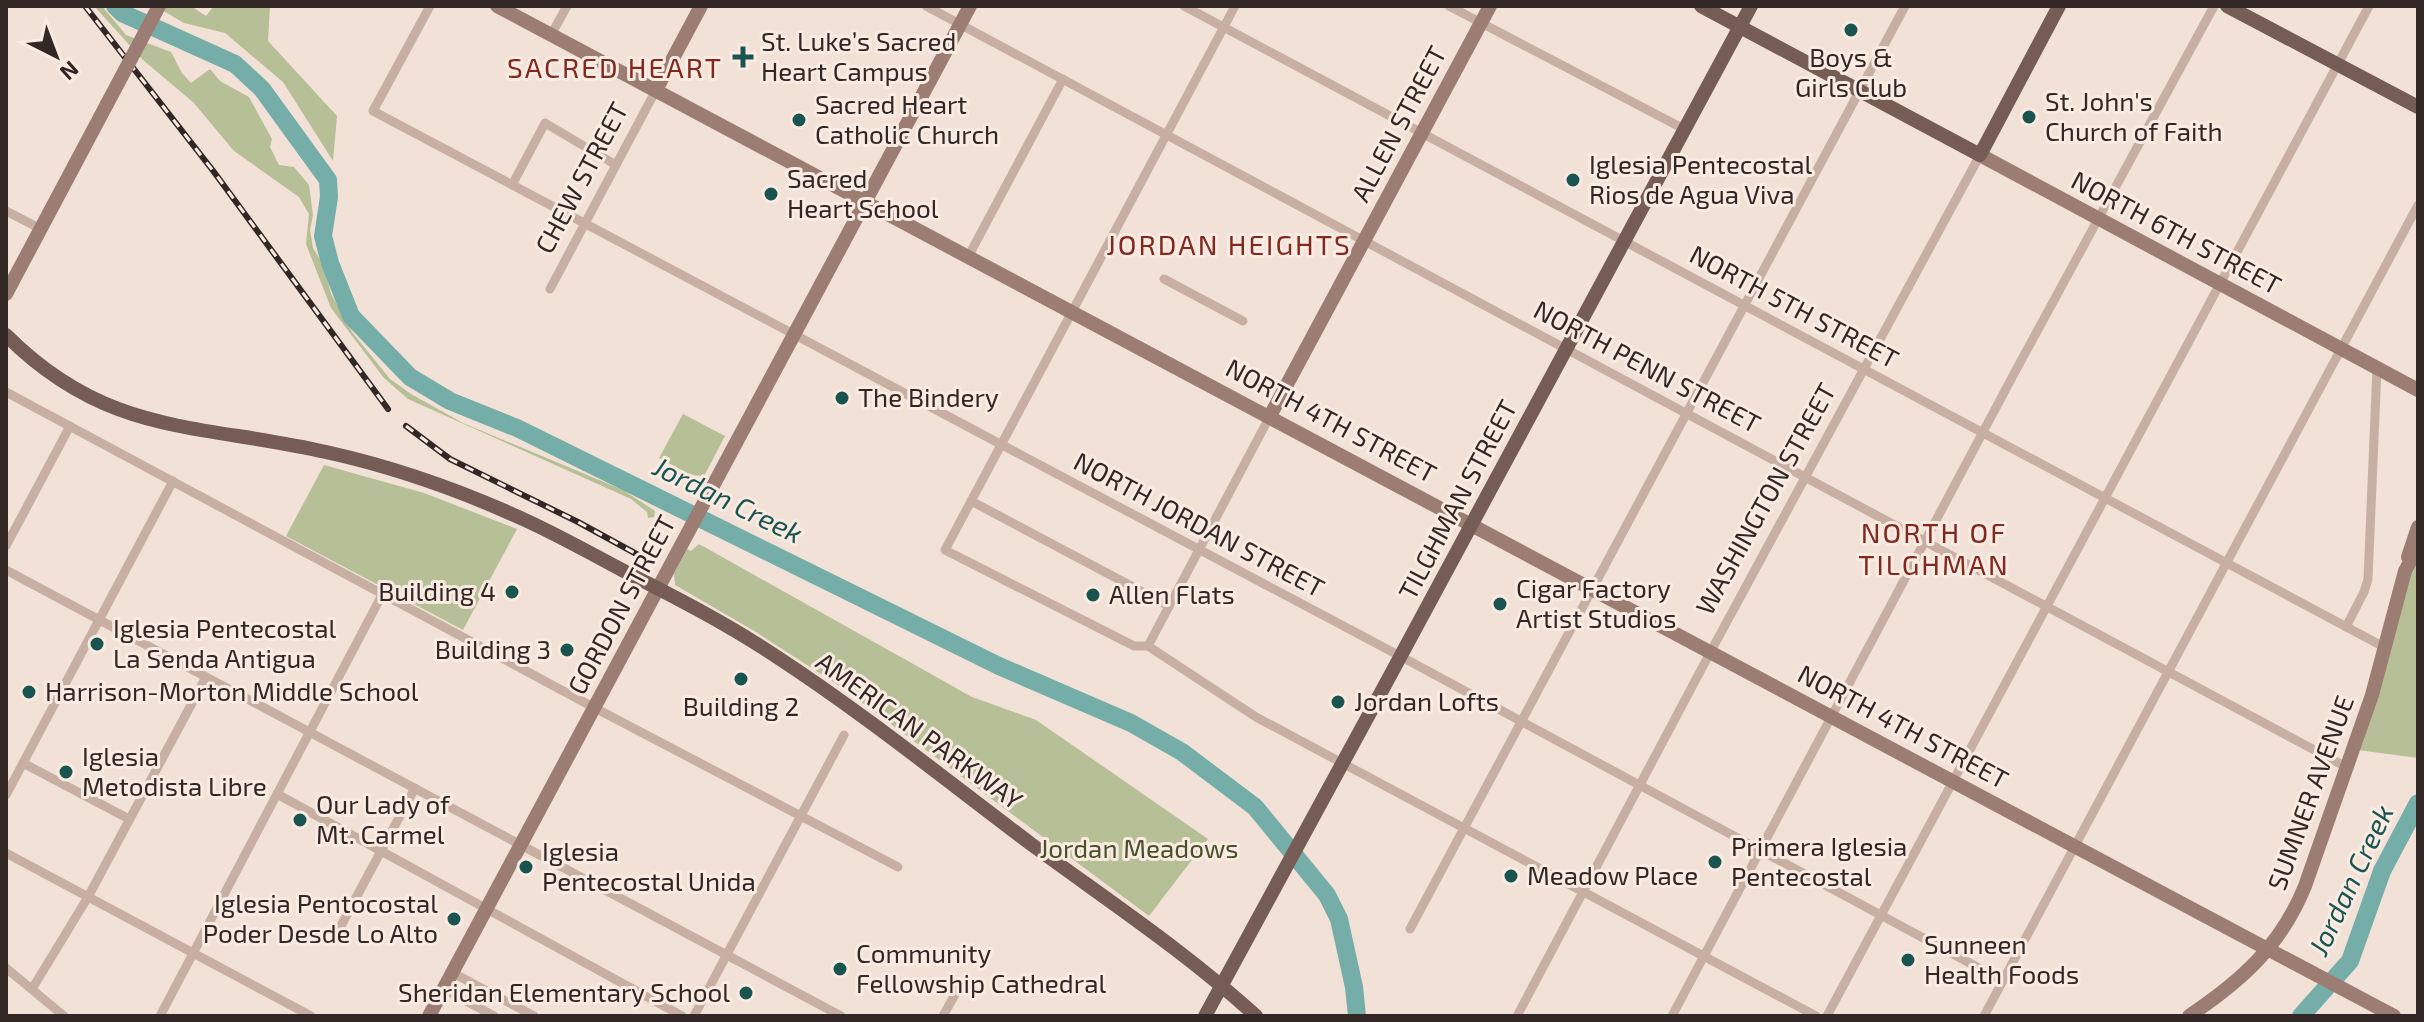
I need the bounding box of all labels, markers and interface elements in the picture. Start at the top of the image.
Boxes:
north arrow [16,16,96,96]
marker: Boys & Girls Club [1842,21,1860,39]
place label: St. Luke’s Sacred Heart Campus [761,25,956,86]
street label: ALLEN STREET [1344,40,1452,206]
place label: Boys & Girls Club [1795,41,1907,102]
marker: St. Luke’s Sacred Heart Campus [732,46,754,68]
district label: SACRED HEART [507,50,723,84]
text: N [55,57,85,87]
place label: St. John's Church of Faith [2045,85,2223,146]
place label: Sacred Heart Catholic Church [815,88,999,149]
street label: CHEW STREET [528,96,634,258]
marker: St. John's Church of Faith [2020,108,2038,126]
marker: Sacred Heart Catholic Church [790,111,808,129]
place label: Iglesia Pentecostal Rios de Agua Viva [1589,148,1813,209]
place label: Sacred Heart School [787,162,939,223]
street label: NORTH 6TH STREET [2067,163,2287,300]
marker: Iglesia Pentecostal Rios de Agua Viva [1564,171,1582,189]
marker: Sacred Heart School [762,185,780,203]
district label: JORDAN HEIGHTS [1106,227,1352,261]
street label: NORTH 5TH STREET [1685,238,1904,374]
street label: NORTH PENN STREET [1529,293,1766,439]
street label: NORTH 4TH STREET [1221,351,1442,488]
street label: WASHINGTON STREET [1688,377,1841,619]
place label: The Bindery [858,381,999,412]
marker: The Bindery [833,389,851,407]
street label: TILGHMAN STREET [1391,394,1522,604]
street label: NORTH JORDAN STREET [1069,445,1330,603]
water label: Jordan Creek [647,448,809,550]
street label: GORDON STREET [560,509,681,699]
district label: NORTH OF TILGHMAN [1858,515,2010,581]
place label: Cigar Factory Artist Studios [1516,572,1676,633]
place label: Building 4 [378,575,496,606]
place label: Allen Flats [1109,578,1235,609]
marker: Building 4 [503,583,521,601]
marker: Allen Flats [1084,586,1102,604]
marker: Cigar Factory Artist Studios [1491,595,1509,613]
place label: Iglesia Pentecostal La Senda Antigua [113,612,337,673]
place label: Building 3 [435,633,551,664]
marker: Iglesia Pentecostal La Senda Antigua [88,635,106,653]
marker: Building 3 [558,641,576,659]
street label: AMERICAN PARKWAY [811,645,1029,815]
street label: NORTH 4TH STREET [1793,657,2014,794]
marker: Building 2 [732,670,750,688]
place label: Harrison-Morton Middle School [45,675,419,706]
marker: Harrison-Morton Middle School [20,683,38,701]
place label: Jordan Lofts [1354,685,1499,716]
place label: Building 2 [683,690,799,721]
street label: SUMNER AVENUE [2260,691,2359,894]
marker: Jordan Lofts [1329,693,1347,711]
place label: Iglesia Metodista Libre [82,740,267,801]
marker: Iglesia Metodista Libre [57,763,75,781]
place label: Our Lady of Mt. Carmel [316,788,451,849]
water label: Jordan Creek [2300,799,2400,961]
marker: Our Lady of Mt. Carmel [291,811,309,829]
place label: Primera Iglesia Pentecostal [1731,830,1907,891]
park label: Jordan Meadows [1039,832,1239,863]
place label: Iglesia Pentecostal Unida [542,835,756,896]
marker: Primera Iglesia Pentecostal [1706,853,1724,871]
marker: Iglesia Pentecostal Unida [517,858,535,876]
place label: Meadow Place [1527,859,1698,890]
marker: Meadow Place [1502,867,1520,885]
place label: Iglesia Pentocostal Poder Desde Lo Alto [203,887,438,948]
marker: Iglesia Pentocostal Poder Desde Lo Alto [445,910,463,928]
place label: Sunneen Health Foods [1924,928,2079,989]
place label: Community Fellowship Cathedral [856,937,1106,998]
marker: Sunneen Health Foods [1899,951,1917,969]
marker: Community Fellowship Cathedral [831,960,849,978]
place label: Sheridan Elementary School [398,976,730,1007]
marker: Sheridan Elementary School [737,984,755,1002]

